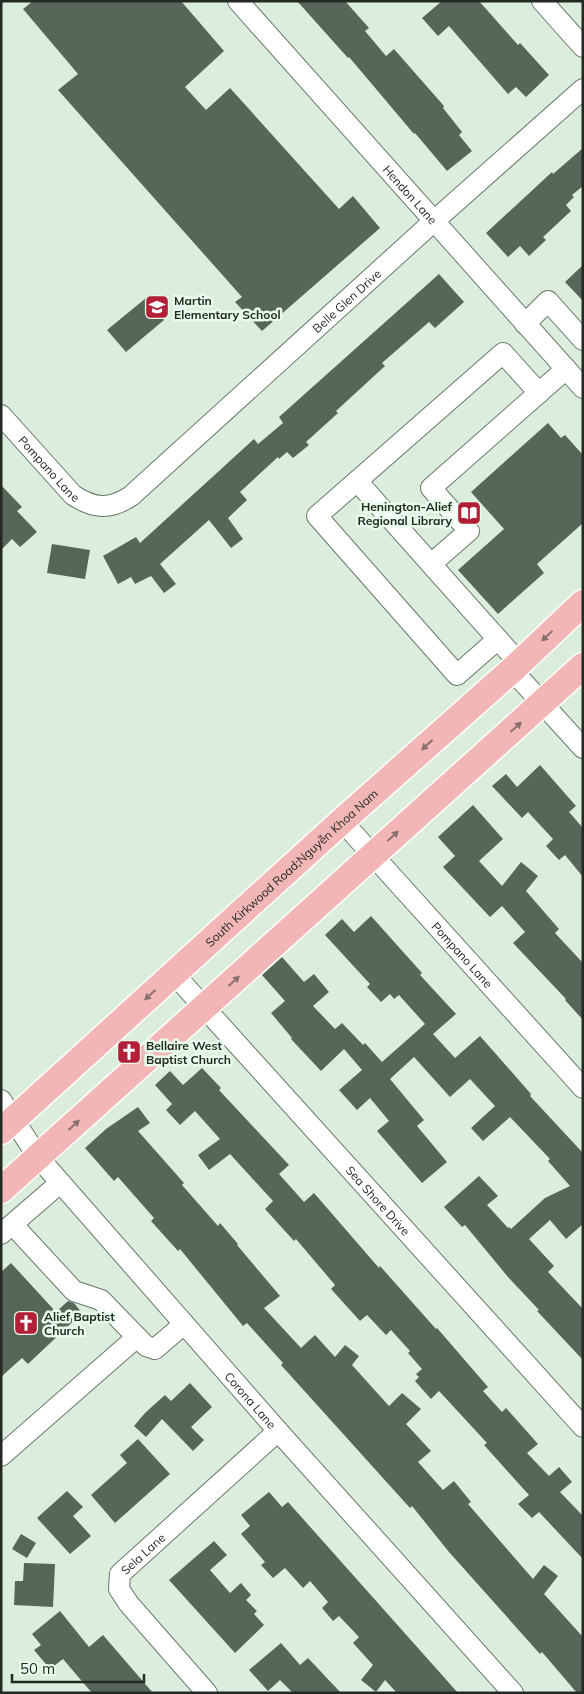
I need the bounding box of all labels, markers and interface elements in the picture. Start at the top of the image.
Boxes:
street label: Hendon Lane [380,162,441,227]
street label: Belle Glen Drive [309,266,384,336]
place label: Martin Elementary School [174,293,281,322]
school or university icon: Martin Elementary School [144,294,170,320]
street label: Pompano Lane [16,432,82,505]
place label: Henington-Alief Regional Library [357,499,453,528]
library icon: Henington-Alief Regional Library [456,500,482,526]
one-way arrow [542,630,554,642]
one-way arrow [509,721,521,733]
one-way arrow [420,740,433,751]
street label: South Kirkwood Road;Nguyễn Khoa Nam [202,785,381,949]
one-way arrow [386,830,398,842]
street label: Pompano Lane [429,919,496,991]
one-way arrow [227,975,239,987]
one-way arrow [145,989,157,1001]
place label: Bellaire West Baptist Church [146,1038,231,1067]
church icon: Bellaire West Baptist Church [116,1039,142,1065]
one-way arrow [68,1119,80,1131]
street label: Sea Shore Drive [343,1162,414,1238]
place label: Alief Baptist Church [44,1309,115,1338]
church icon: Alief Baptist Church [13,1310,39,1336]
street label: Corona Lane [222,1369,280,1431]
street label: Sela Lane [117,1530,168,1577]
scale bar [12,1652,145,1684]
text: 50 m [20,1659,55,1678]

